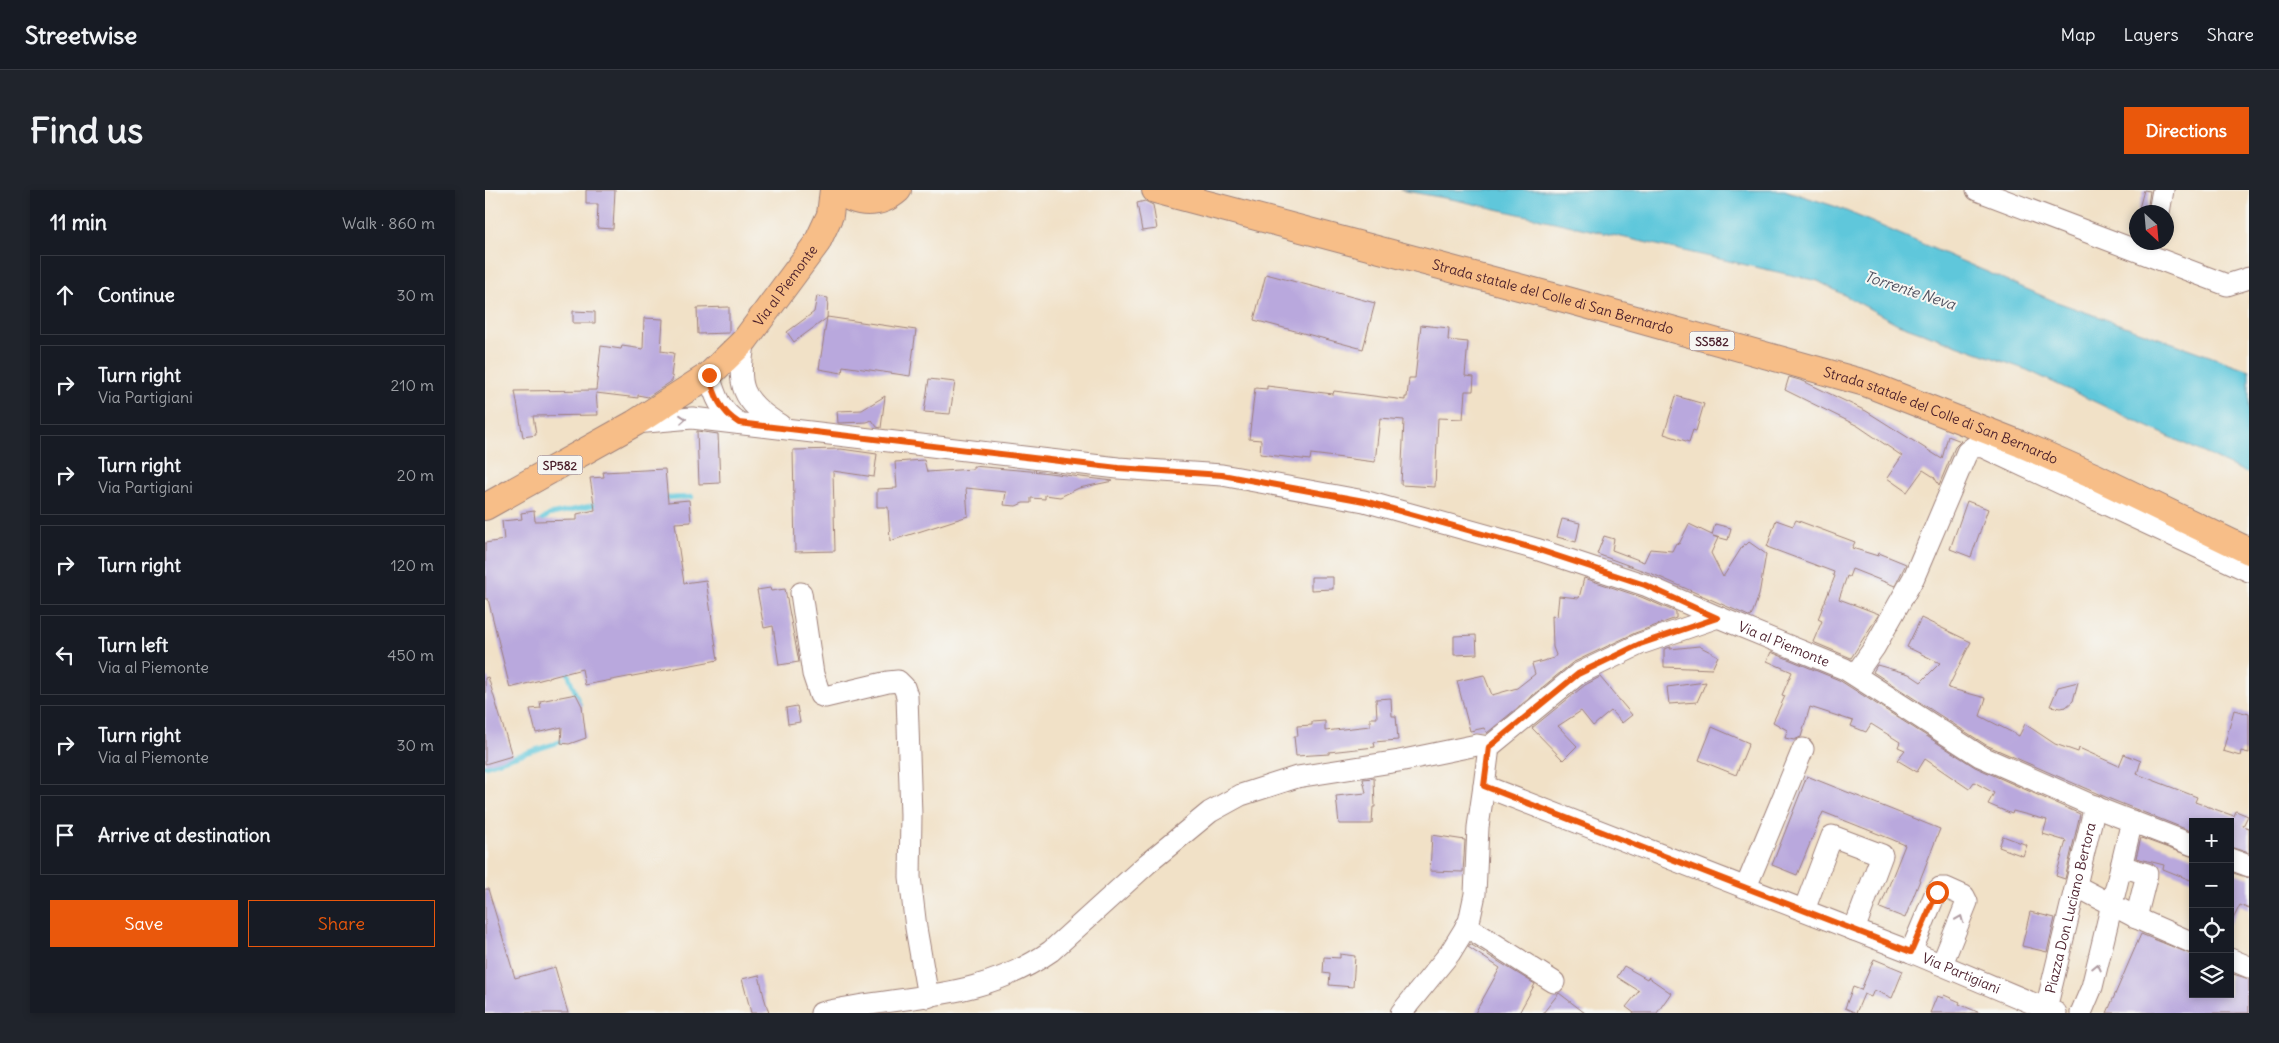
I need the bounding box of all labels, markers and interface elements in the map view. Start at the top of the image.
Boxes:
text: Streetwise [25,20,137,50]
text: Map [2060,23,2095,46]
text: Layers [2123,23,2179,46]
text: Share [2207,23,2254,46]
button: Directions [2124,107,2249,154]
text: Find us [30,108,143,152]
north arrow [2129,205,2174,250]
text: 11 min [50,209,107,236]
text: Walk · 860 m [342,213,435,233]
street label: Via al Piemonte [749,241,821,330]
street label: Strada statale del Colle di San Bernardo [1430,255,1676,338]
water label: Torrente Neva [1862,266,1959,314]
icon: ahead [51,281,79,309]
text: Continue [98,283,175,307]
text: 30 m [397,285,434,305]
road number: SS582 [1689,332,1735,350]
text: Turn right [98,363,181,387]
street label: Strada statale del Colle di San Bernardo [1822,363,2061,468]
route end [698,364,721,387]
icon: right [51,371,79,399]
text: 210 m [391,375,434,395]
text: Via Partigiani [98,387,193,407]
one-way arrow [680,413,688,424]
text: Turn right [98,453,181,477]
road number: SP582 [537,456,583,474]
icon: right [51,461,79,489]
text: 20 m [397,465,434,485]
text: Via Partigiani [98,477,193,497]
icon: right [51,551,79,579]
text: Turn right [98,553,181,577]
text: 120 m [391,555,434,575]
street label: Via al Piemonte [1736,617,1832,671]
text: Turn left [98,633,168,657]
icon: left [51,641,79,669]
text: 450 m [387,645,434,665]
text: Via al Piemonte [98,657,209,677]
text: Turn right [98,723,181,747]
icon: right [51,731,79,759]
text: 30 m [397,735,434,755]
text: Via al Piemonte [98,747,209,767]
map controls [2189,818,2234,998]
button: + [2189,818,2234,863]
icon: arrive [51,821,79,849]
street label: Piazza Don Luciano Bertora [2041,821,2100,995]
text: Arrive at destination [98,823,271,847]
button: − [2189,863,2234,908]
route start [1926,881,1949,904]
button: Save [50,900,238,947]
button: Share [248,900,435,947]
button: locate [2189,908,2234,953]
one-way arrow [1954,915,1965,924]
street label: Via Partigiani [1919,949,2003,998]
button: layers [2189,953,2234,998]
one-way arrow [2091,962,2102,971]

